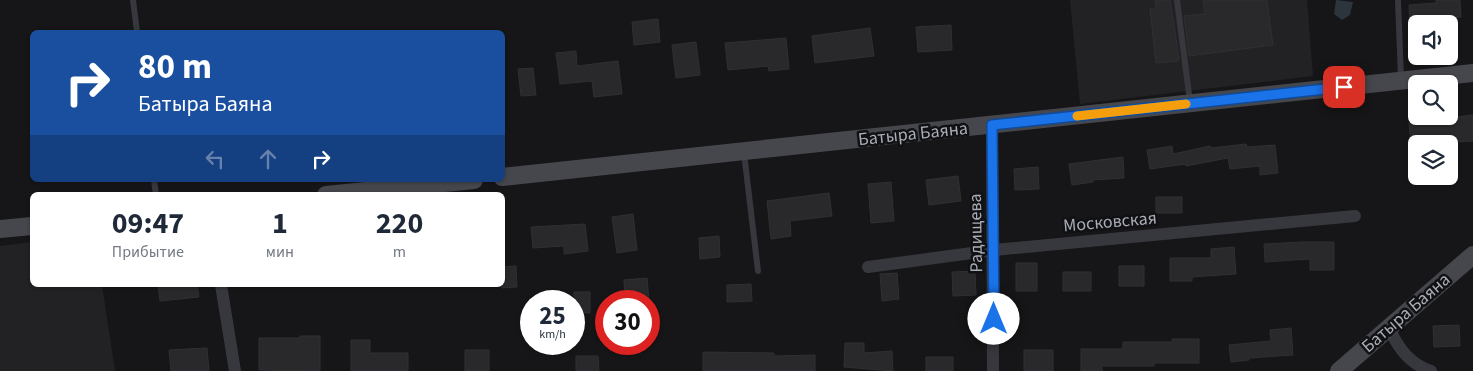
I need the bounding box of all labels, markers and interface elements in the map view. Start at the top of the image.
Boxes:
map controls [1408,15,1458,185]
button: sound [1408,15,1458,65]
text: 80 m [138,42,212,92]
icon: right [55,50,120,115]
pin [1323,66,1365,108]
icon: arrive [1330,73,1358,101]
button: search [1408,75,1458,125]
text: Батыра Баяна [138,88,273,120]
street label: Батыра Баяна [857,116,969,152]
button: layers [1408,135,1458,185]
icon: left [201,145,229,173]
icon: ahead [254,145,282,173]
icon: right [307,145,335,173]
street label: Радищева [963,193,989,273]
text: 09:47 [112,202,184,245]
text: 1 [272,202,288,245]
text: 220 [376,202,423,245]
street label: Московская [1062,205,1158,239]
text: Прибытие [112,241,184,263]
text: мин [266,241,294,263]
text: m [393,241,406,263]
street label: Батыра Баяна [1356,267,1456,359]
speed limit sign: 30 [595,290,660,355]
position arrow [967,292,1019,344]
text: 25 [539,298,566,334]
text: km/h [539,326,566,343]

